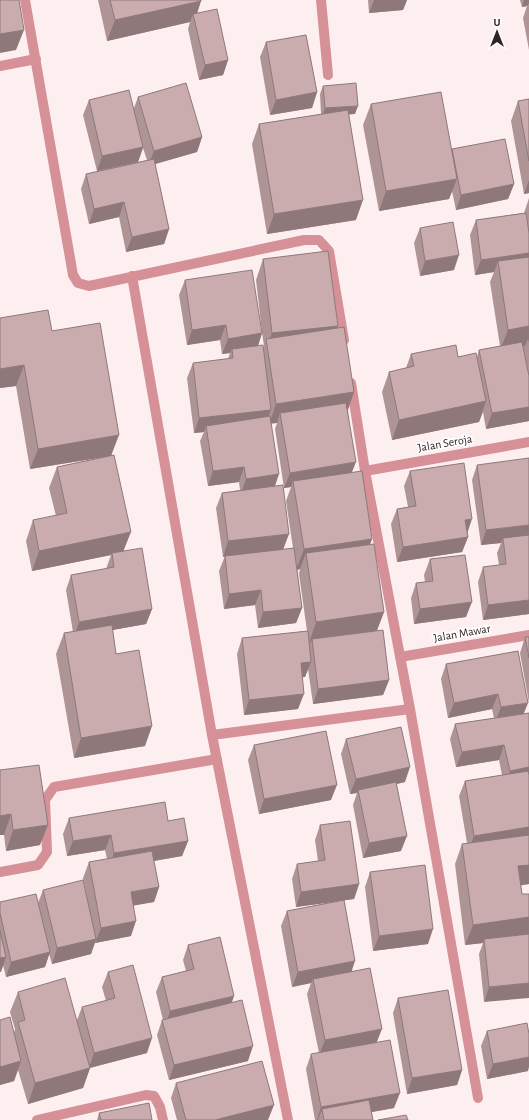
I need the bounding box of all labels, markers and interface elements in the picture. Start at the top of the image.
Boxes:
north arrow [477,12,517,52]
text: U [493,17,501,28]
street label: Jalan Seroja [417,432,474,455]
street label: Jalan Mawar [433,622,491,644]

